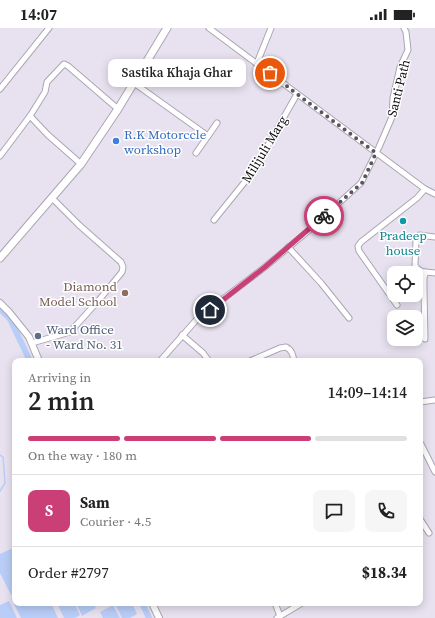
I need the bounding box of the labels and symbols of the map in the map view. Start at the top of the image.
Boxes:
pin [253,56,287,90]
street label: Santi Path [383,58,414,119]
callout: Sastika Khaja Ghar [108,59,246,87]
street label: Milijuli Marg [238,112,291,186]
place label: R.K Motorccle workshop [124,126,207,158]
marker: R.K Motorccle workshop [111,136,121,146]
courier [304,196,344,236]
marker: Pradeep house [398,216,408,226]
place label: Pradeep house [379,227,427,259]
place label: Diamond Model School [39,278,118,310]
marker: Diamond Model School [120,288,130,298]
pin [193,293,227,327]
place label: Ward Office - Ward No. 31 [46,321,123,353]
marker: Ward Office - Ward No. 31 [33,331,43,341]

